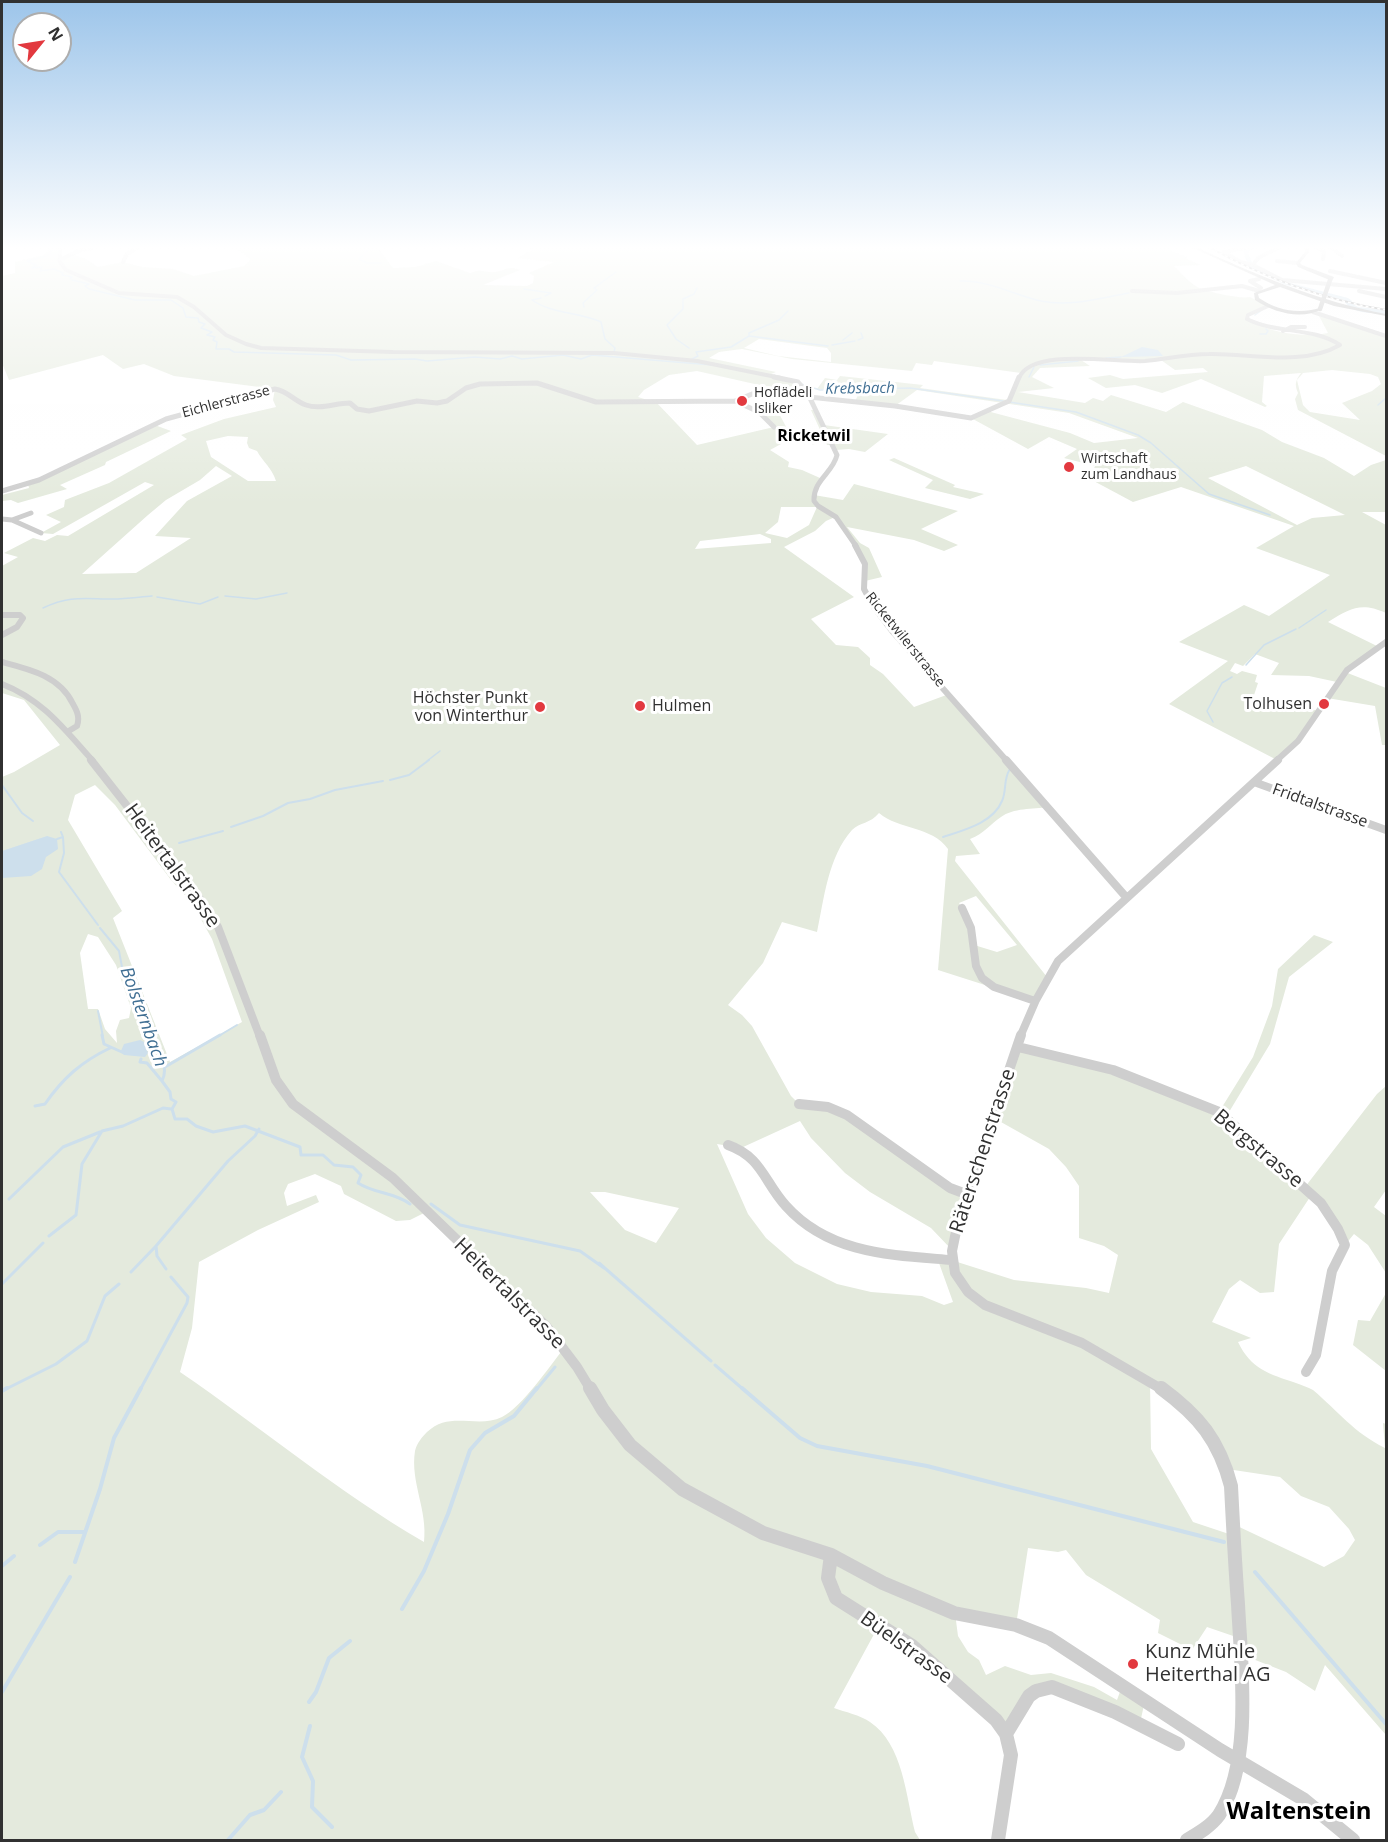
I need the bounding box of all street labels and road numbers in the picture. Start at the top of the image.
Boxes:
street label: Eichlerstrasse [180,382,272,422]
street label: Ricketwilerstrasse [862,589,948,691]
street label: Fridtalstrasse [1270,780,1370,832]
street label: Heitertalstrasse [119,799,225,933]
street label: Räterschenstrasse [945,1066,1021,1236]
street label: Bergstrasse [1208,1105,1308,1193]
street label: Heitertalstrasse [449,1234,569,1354]
street label: Büelstrasse [855,1607,957,1689]

